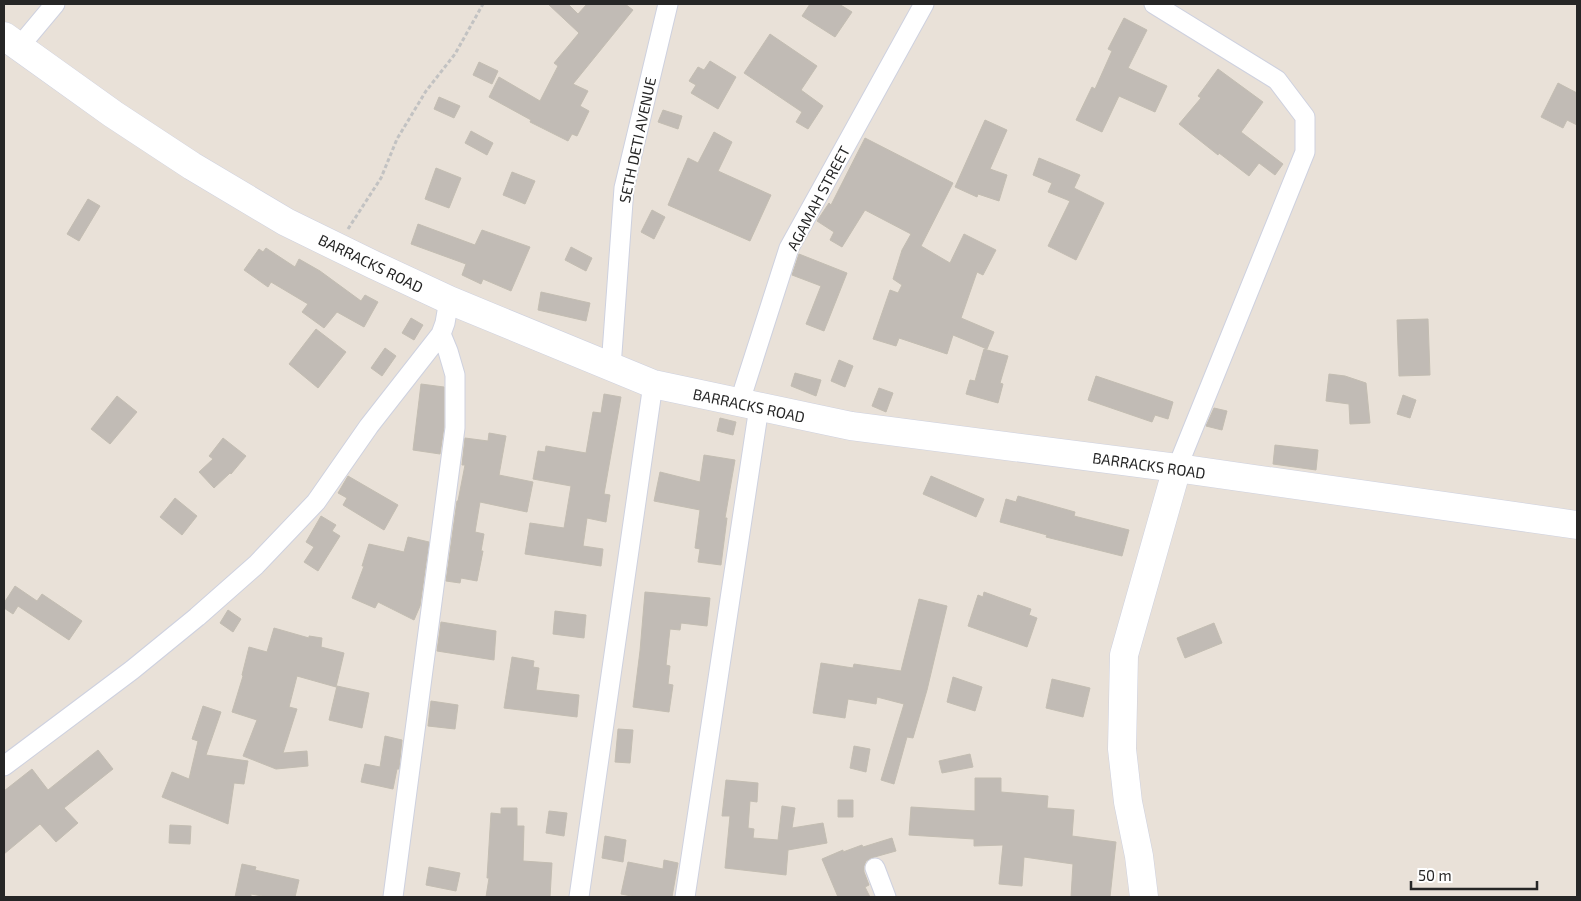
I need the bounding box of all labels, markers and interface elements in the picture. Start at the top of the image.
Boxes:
street label: SETH DETI AVENUE [615,75,659,205]
street label: AGAMAH STREET [783,142,853,253]
street label: BARRACKS ROAD [316,230,426,296]
street label: BARRACKS ROAD [691,384,807,426]
street label: BARRACKS ROAD [1091,448,1207,482]
scale bar [1411,858,1537,890]
text: 50 m [1418,866,1452,884]

